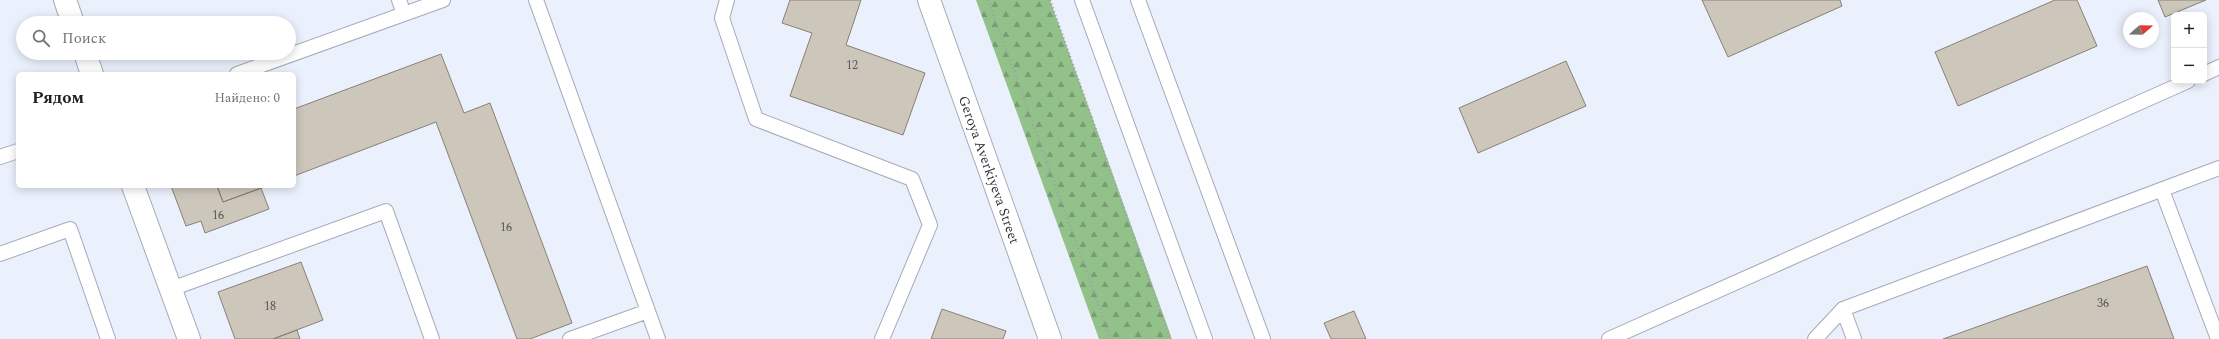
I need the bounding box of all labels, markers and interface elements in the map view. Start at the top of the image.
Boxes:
north arrow [2123,12,2159,48]
map controls [2171,12,2207,84]
button: + [2171,12,2207,48]
search box [16,16,296,60]
icon: search [30,27,52,49]
text: Поиск [62,27,106,50]
button: − [2171,48,2207,84]
house number: 12 [846,56,858,75]
text: Рядом [32,85,84,111]
text: Найдено: 0 [214,88,280,108]
street label: Geroya Averkiyeva Street [953,93,1025,247]
house number: 16 [212,206,224,225]
house number: 16 [500,218,512,237]
house number: 36 [2097,294,2109,313]
house number: 18 [264,297,276,316]

